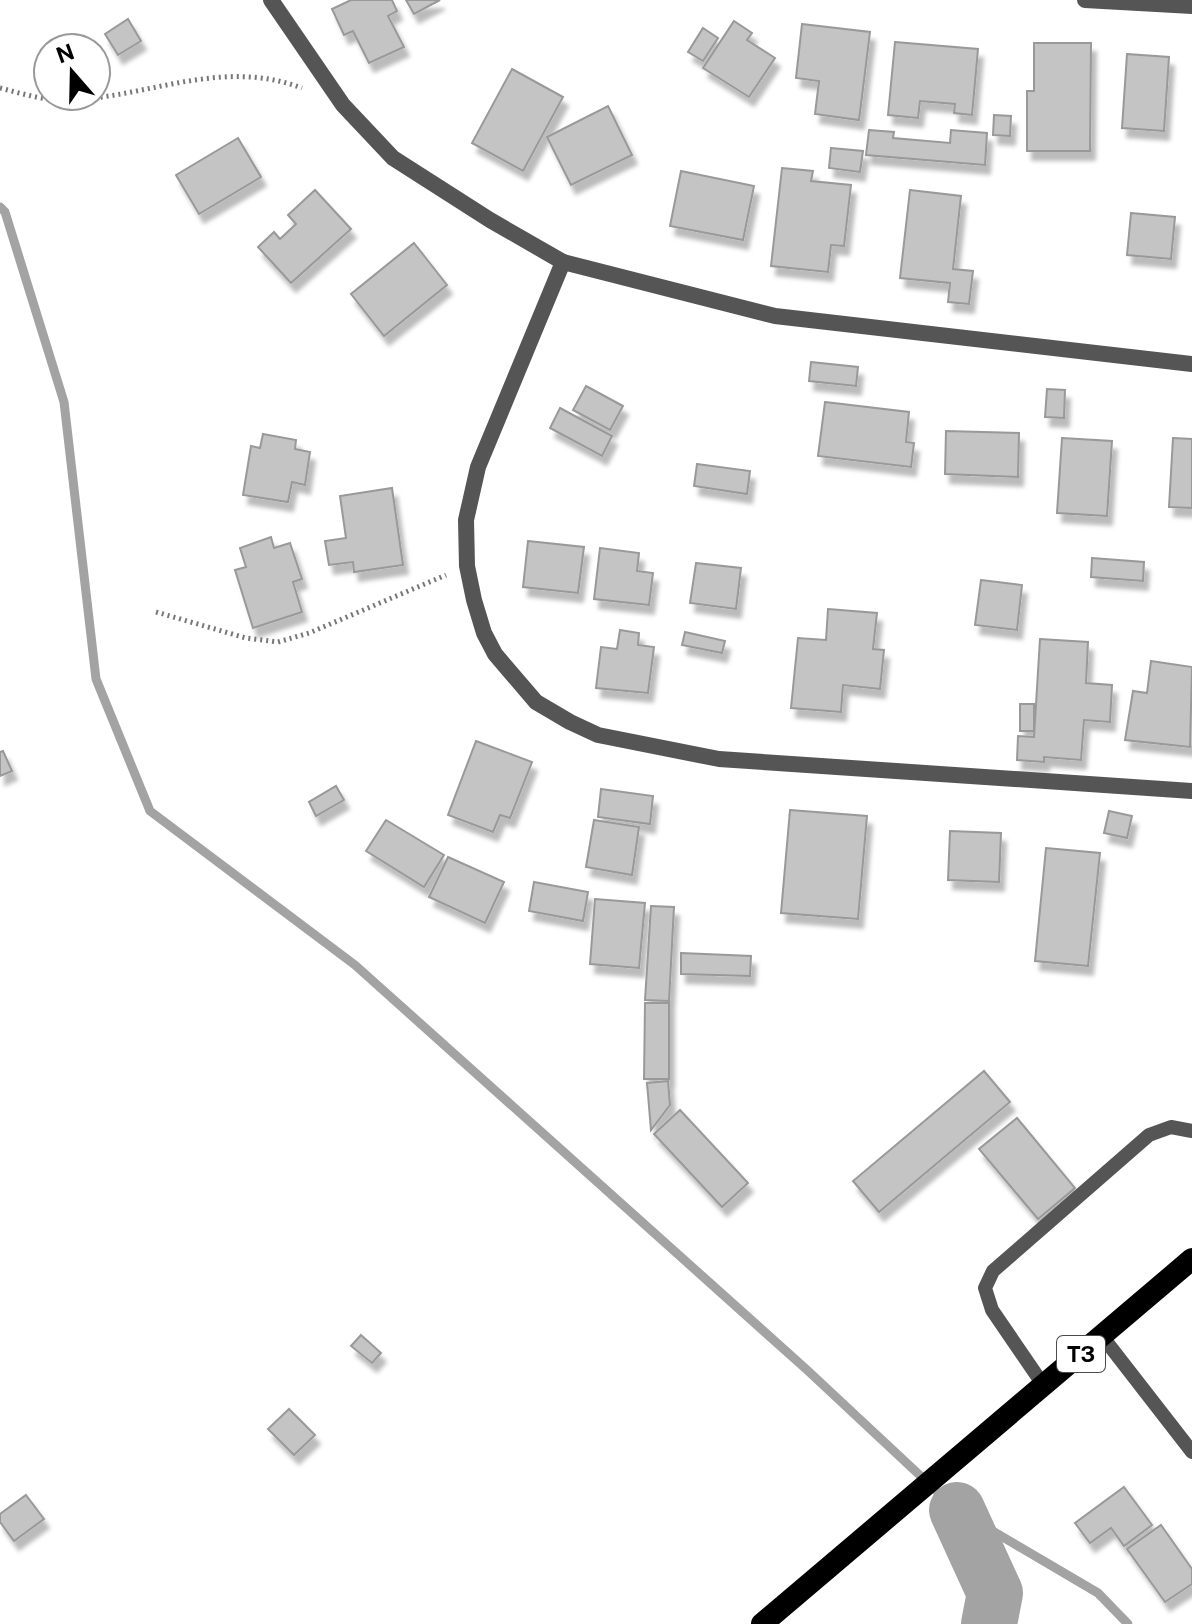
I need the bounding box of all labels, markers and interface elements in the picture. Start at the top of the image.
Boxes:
north arrow [32,32,112,112]
text: N [53,38,78,68]
road number: T3 [1057,1336,1105,1372]

